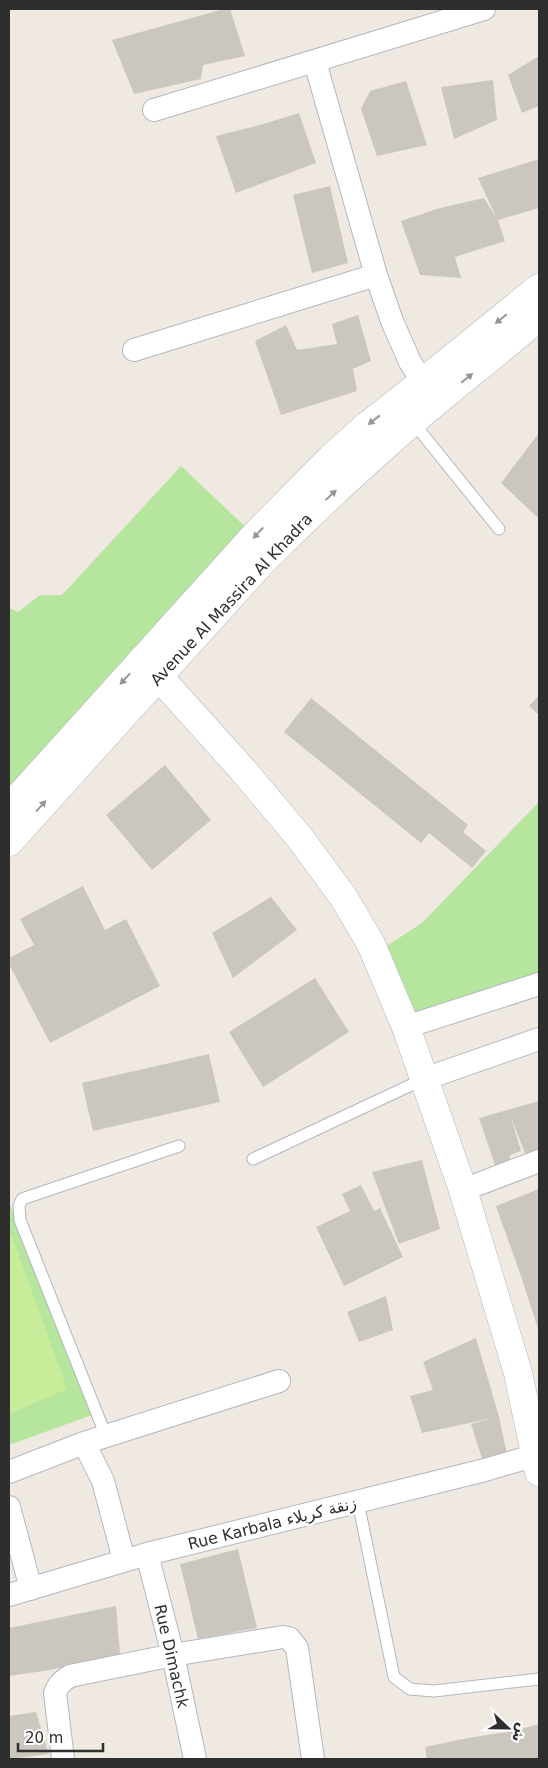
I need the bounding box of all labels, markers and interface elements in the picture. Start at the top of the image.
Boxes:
one-way arrow [495,313,508,324]
one-way arrow [461,372,474,383]
one-way arrow [368,414,381,425]
one-way arrow [324,489,336,501]
street label: Avenue Al Massira Al Khadra [146,509,316,689]
one-way arrow [252,526,264,538]
one-way arrow [119,673,131,685]
one-way arrow [36,799,47,812]
street label: Rue Karbala زنقة كربلاء [186,1493,359,1555]
street label: Rue Dimachk [150,1602,193,1711]
north arrow [483,1703,533,1753]
scale bar [18,1720,102,1752]
text: ش [509,1721,531,1745]
text: 20 m [25,1729,63,1747]

